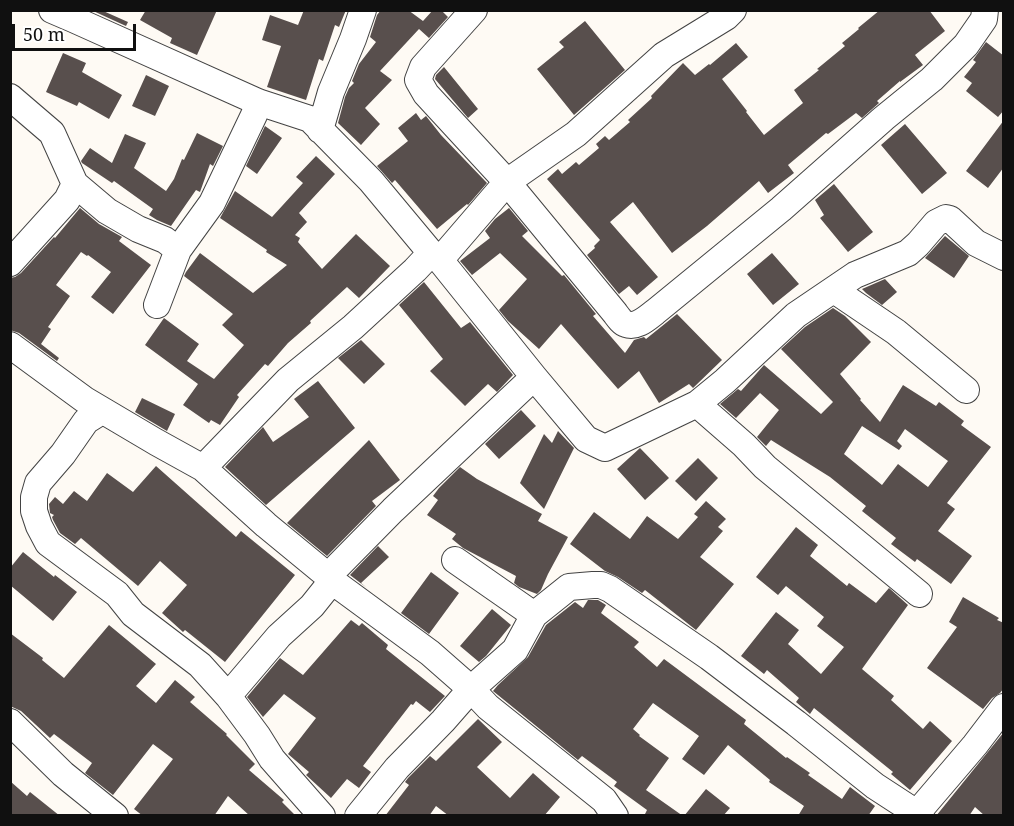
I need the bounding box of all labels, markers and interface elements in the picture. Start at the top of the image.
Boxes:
scale bar [15,12,140,50]
text: 50 m [23,22,65,46]

